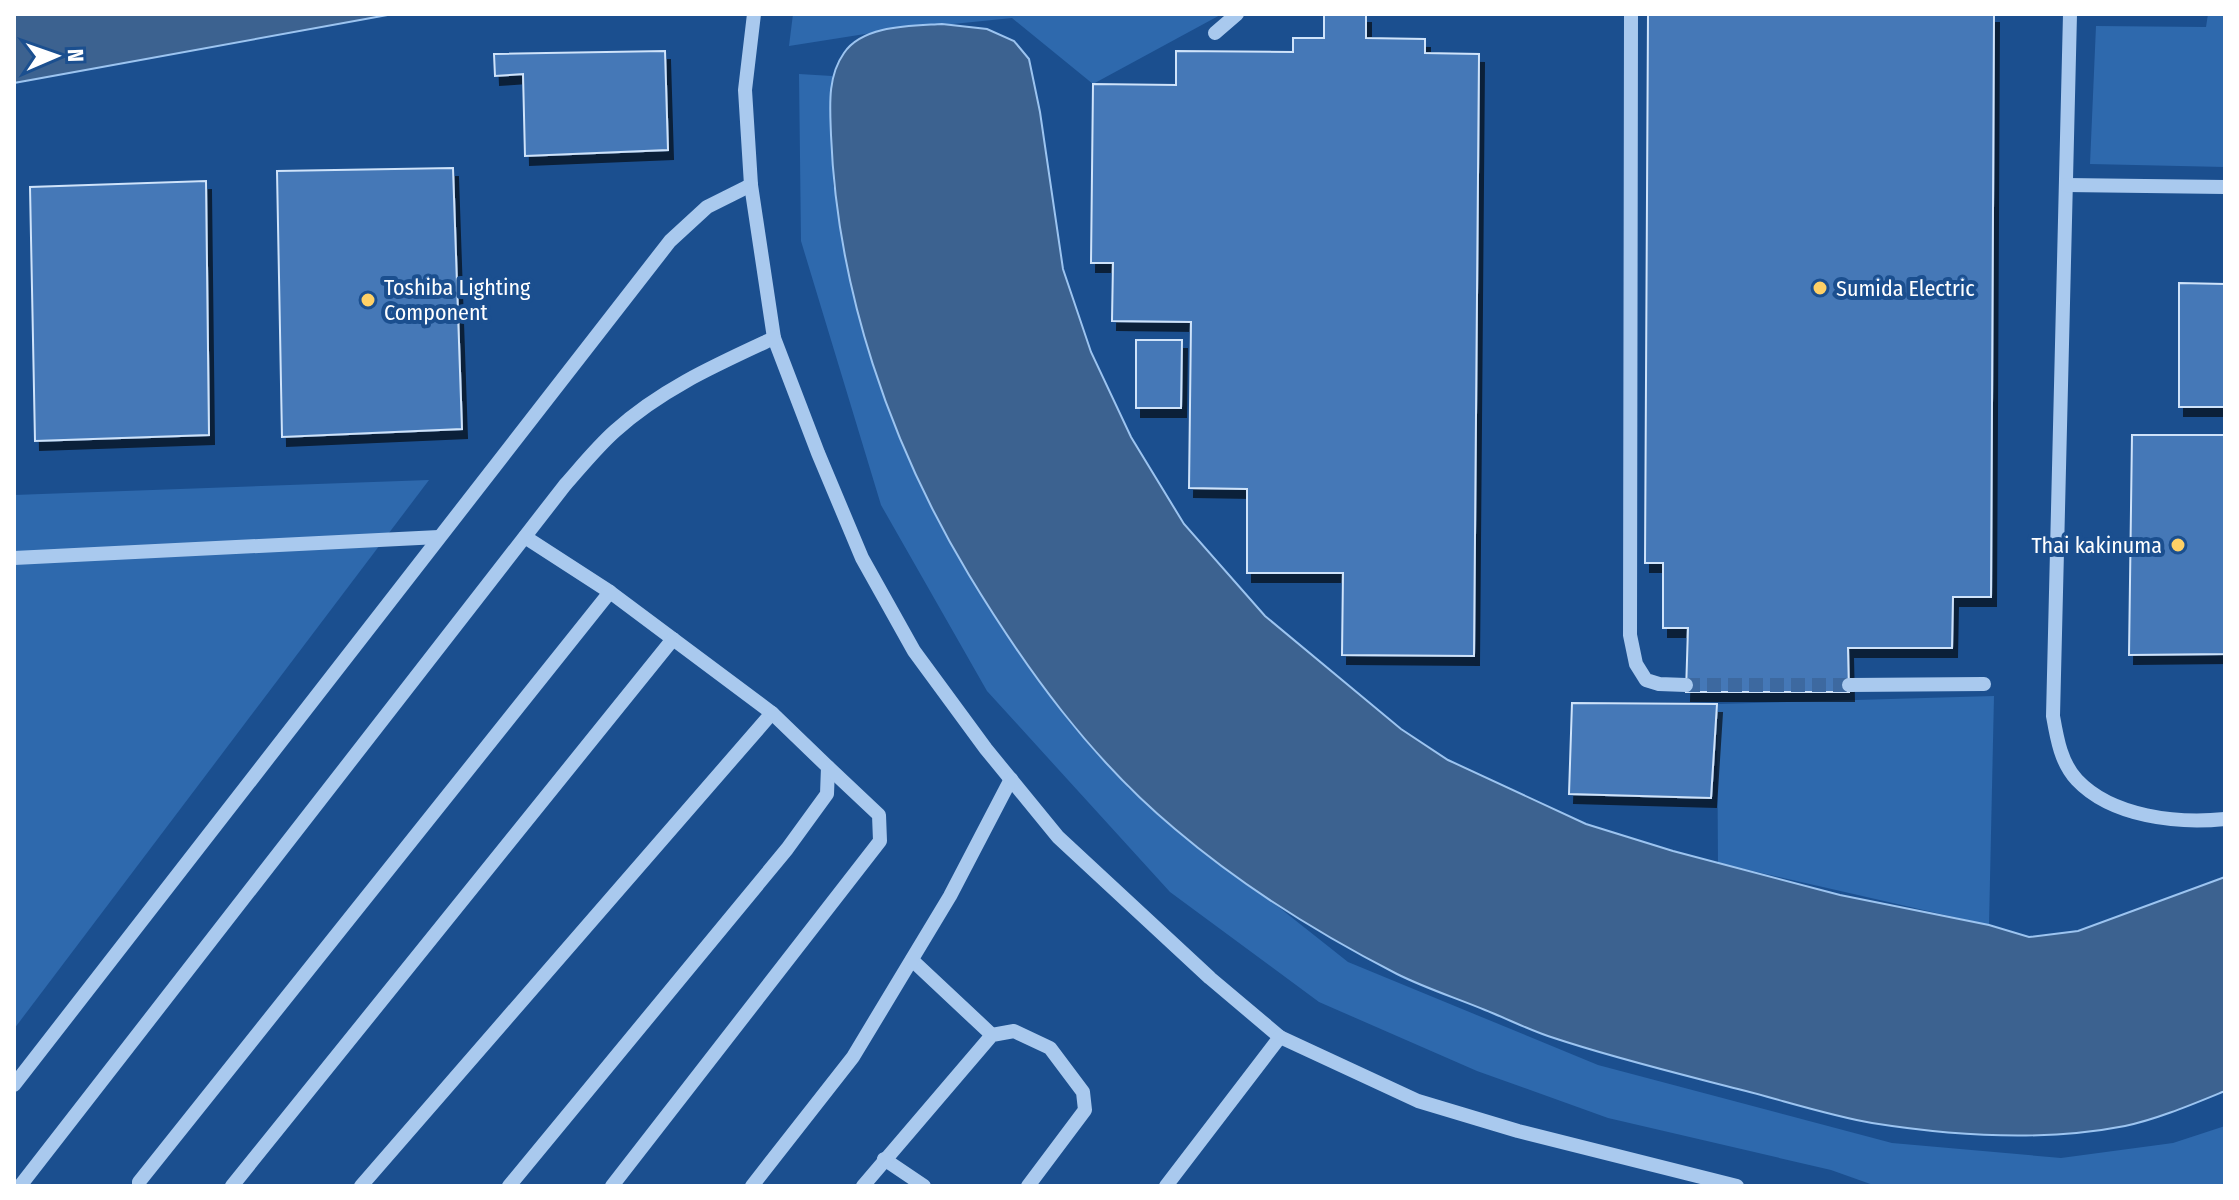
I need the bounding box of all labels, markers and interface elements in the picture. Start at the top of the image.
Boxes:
north arrow [16,16,96,96]
text: N [62,48,89,62]
place label: Toshiba Lighting Component [384,274,531,326]
place label: Sumida Electric [1836,275,1975,302]
marker: Sumida Electric [1811,279,1829,297]
marker: Toshiba Lighting Component [359,291,377,309]
place label: Thai kakinuma [2031,532,2162,559]
marker: Thai kakinuma [2169,536,2187,554]

